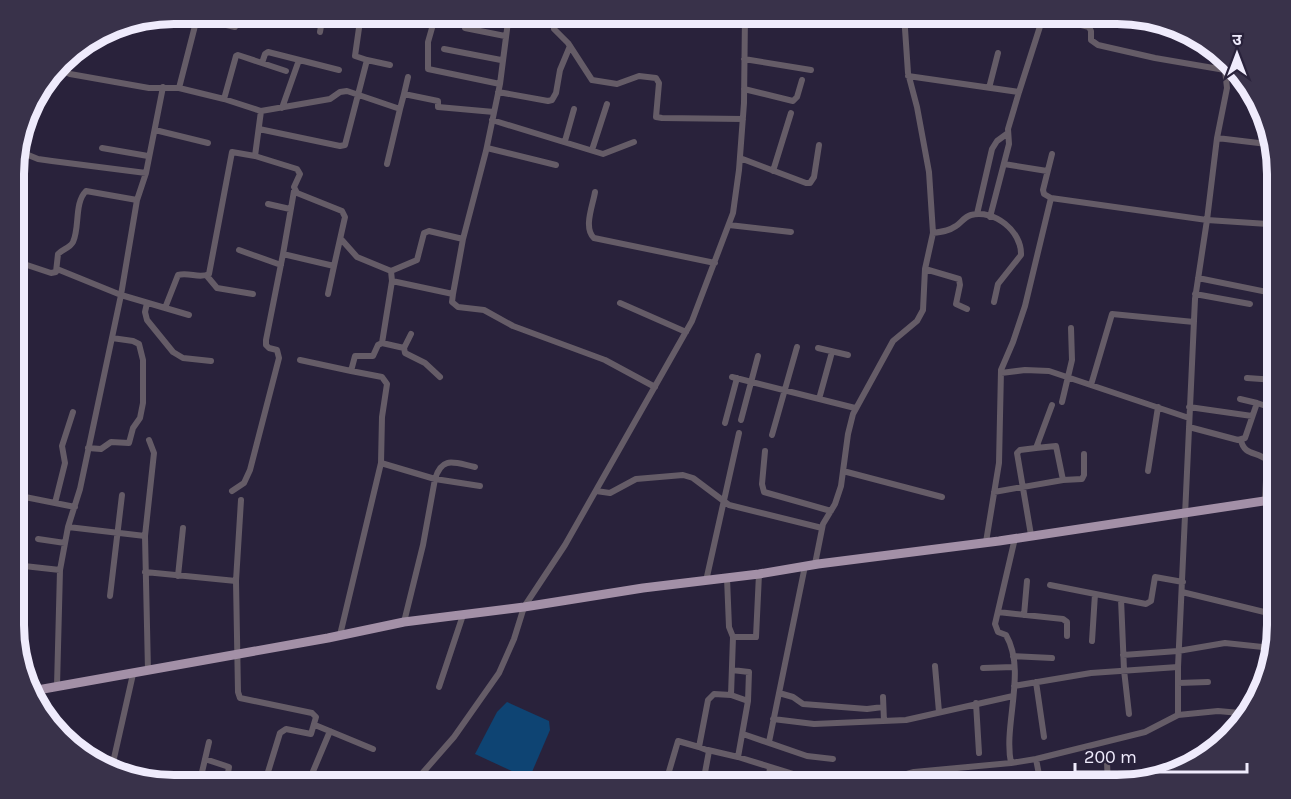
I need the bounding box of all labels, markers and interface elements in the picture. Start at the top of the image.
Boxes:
north arrow [1207,24,1267,84]
text: उ [1232,30,1242,49]
scale bar [1075,736,1248,774]
text: 200 m [1084,746,1137,768]

